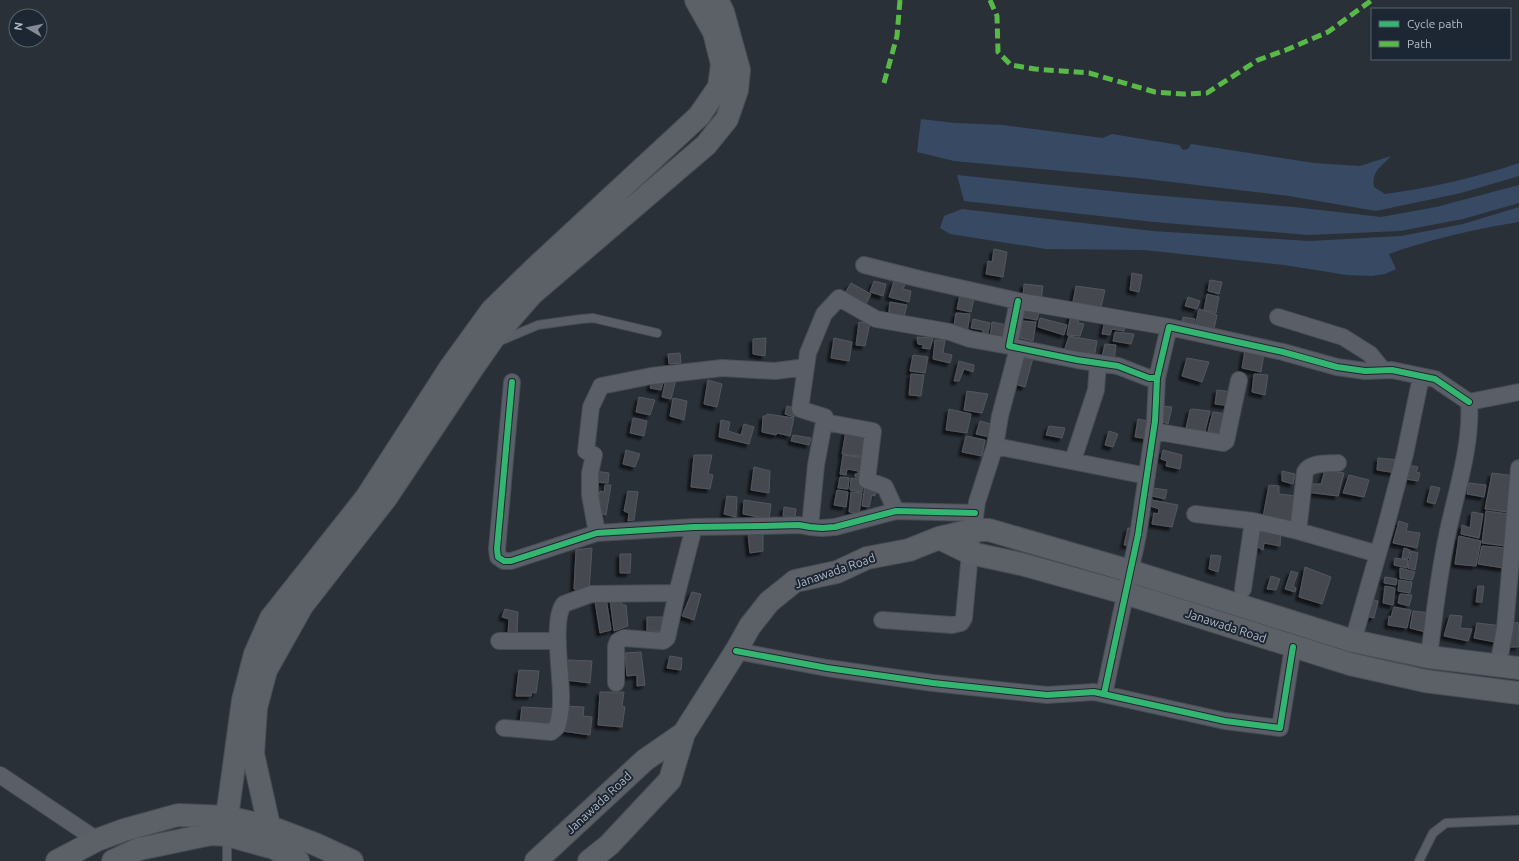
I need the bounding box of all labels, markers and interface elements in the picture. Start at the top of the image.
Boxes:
north arrow [8,8,48,48]
legend [1371,8,1511,60]
text: Cycle path [1407,17,1463,30]
text: N [12,21,25,31]
text: Path [1407,37,1432,50]
street label: Janawada Road [793,551,877,590]
street label: Janawada Road [1184,606,1268,645]
street label: Janawada Road [563,769,634,836]

